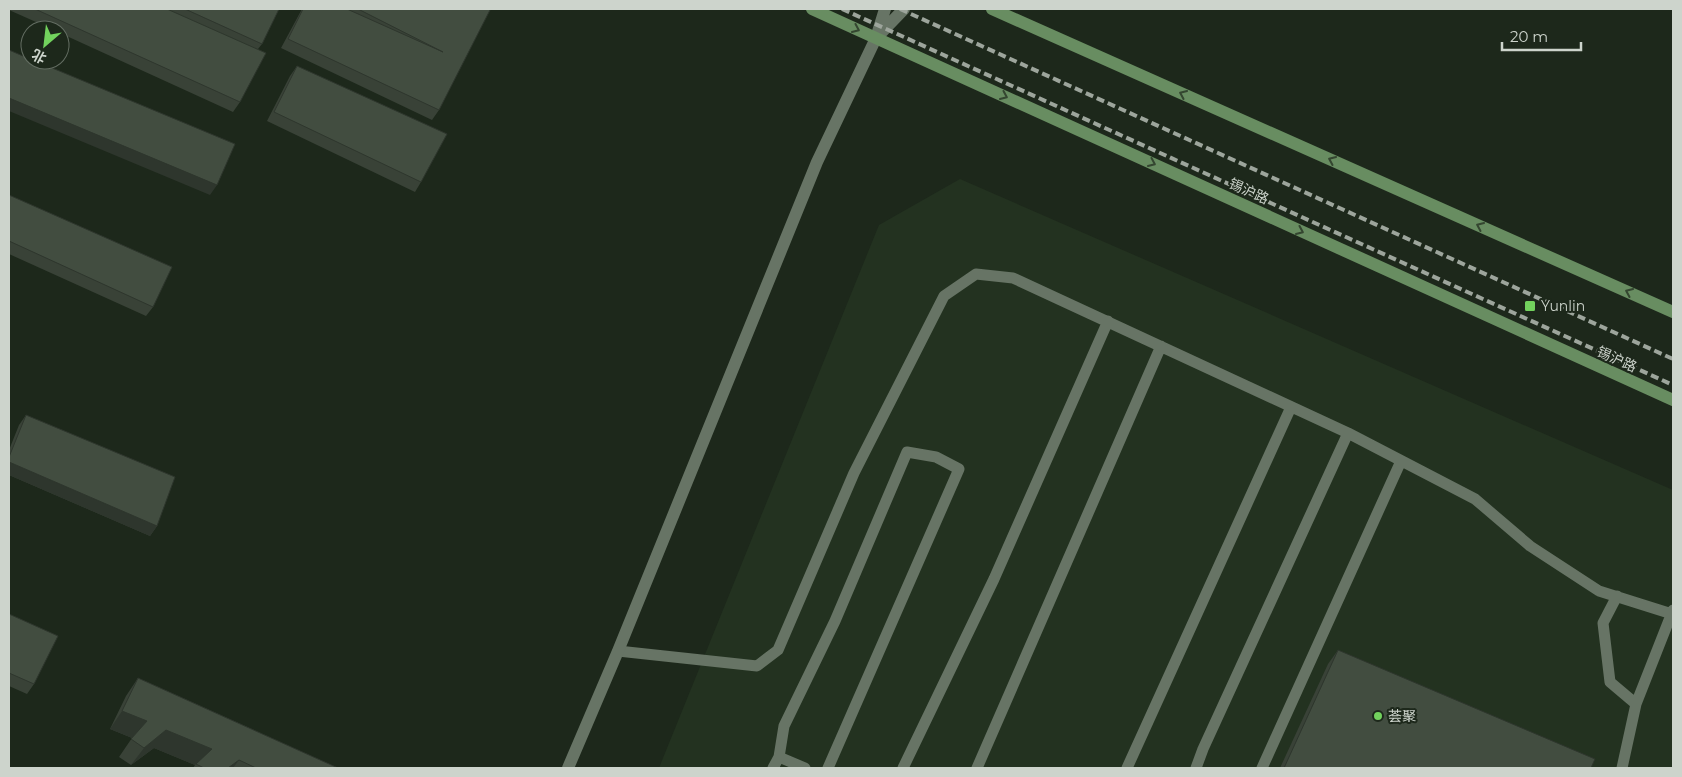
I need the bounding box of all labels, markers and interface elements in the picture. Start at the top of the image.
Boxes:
north arrow [20,20,70,70]
scale bar [1502,20,1581,52]
one-way arrow [851,22,860,33]
text: 20 m [1510,27,1548,46]
text: 北 [28,45,49,68]
one-way arrow [999,90,1008,100]
one-way arrow [1179,90,1188,100]
one-way arrow [1328,156,1337,167]
one-way arrow [1147,157,1156,168]
street label: 锡沪路 [1226,174,1272,208]
one-way arrow [1476,222,1485,233]
one-way arrow [1295,224,1304,235]
one-way arrow [1625,288,1634,299]
place label: Yunlin [1541,297,1585,315]
marker: Yunlin [1523,299,1537,313]
street label: 锡沪路 [1594,342,1640,376]
place label: 荟聚 [1388,707,1416,725]
marker: 荟聚 [1372,710,1384,722]

